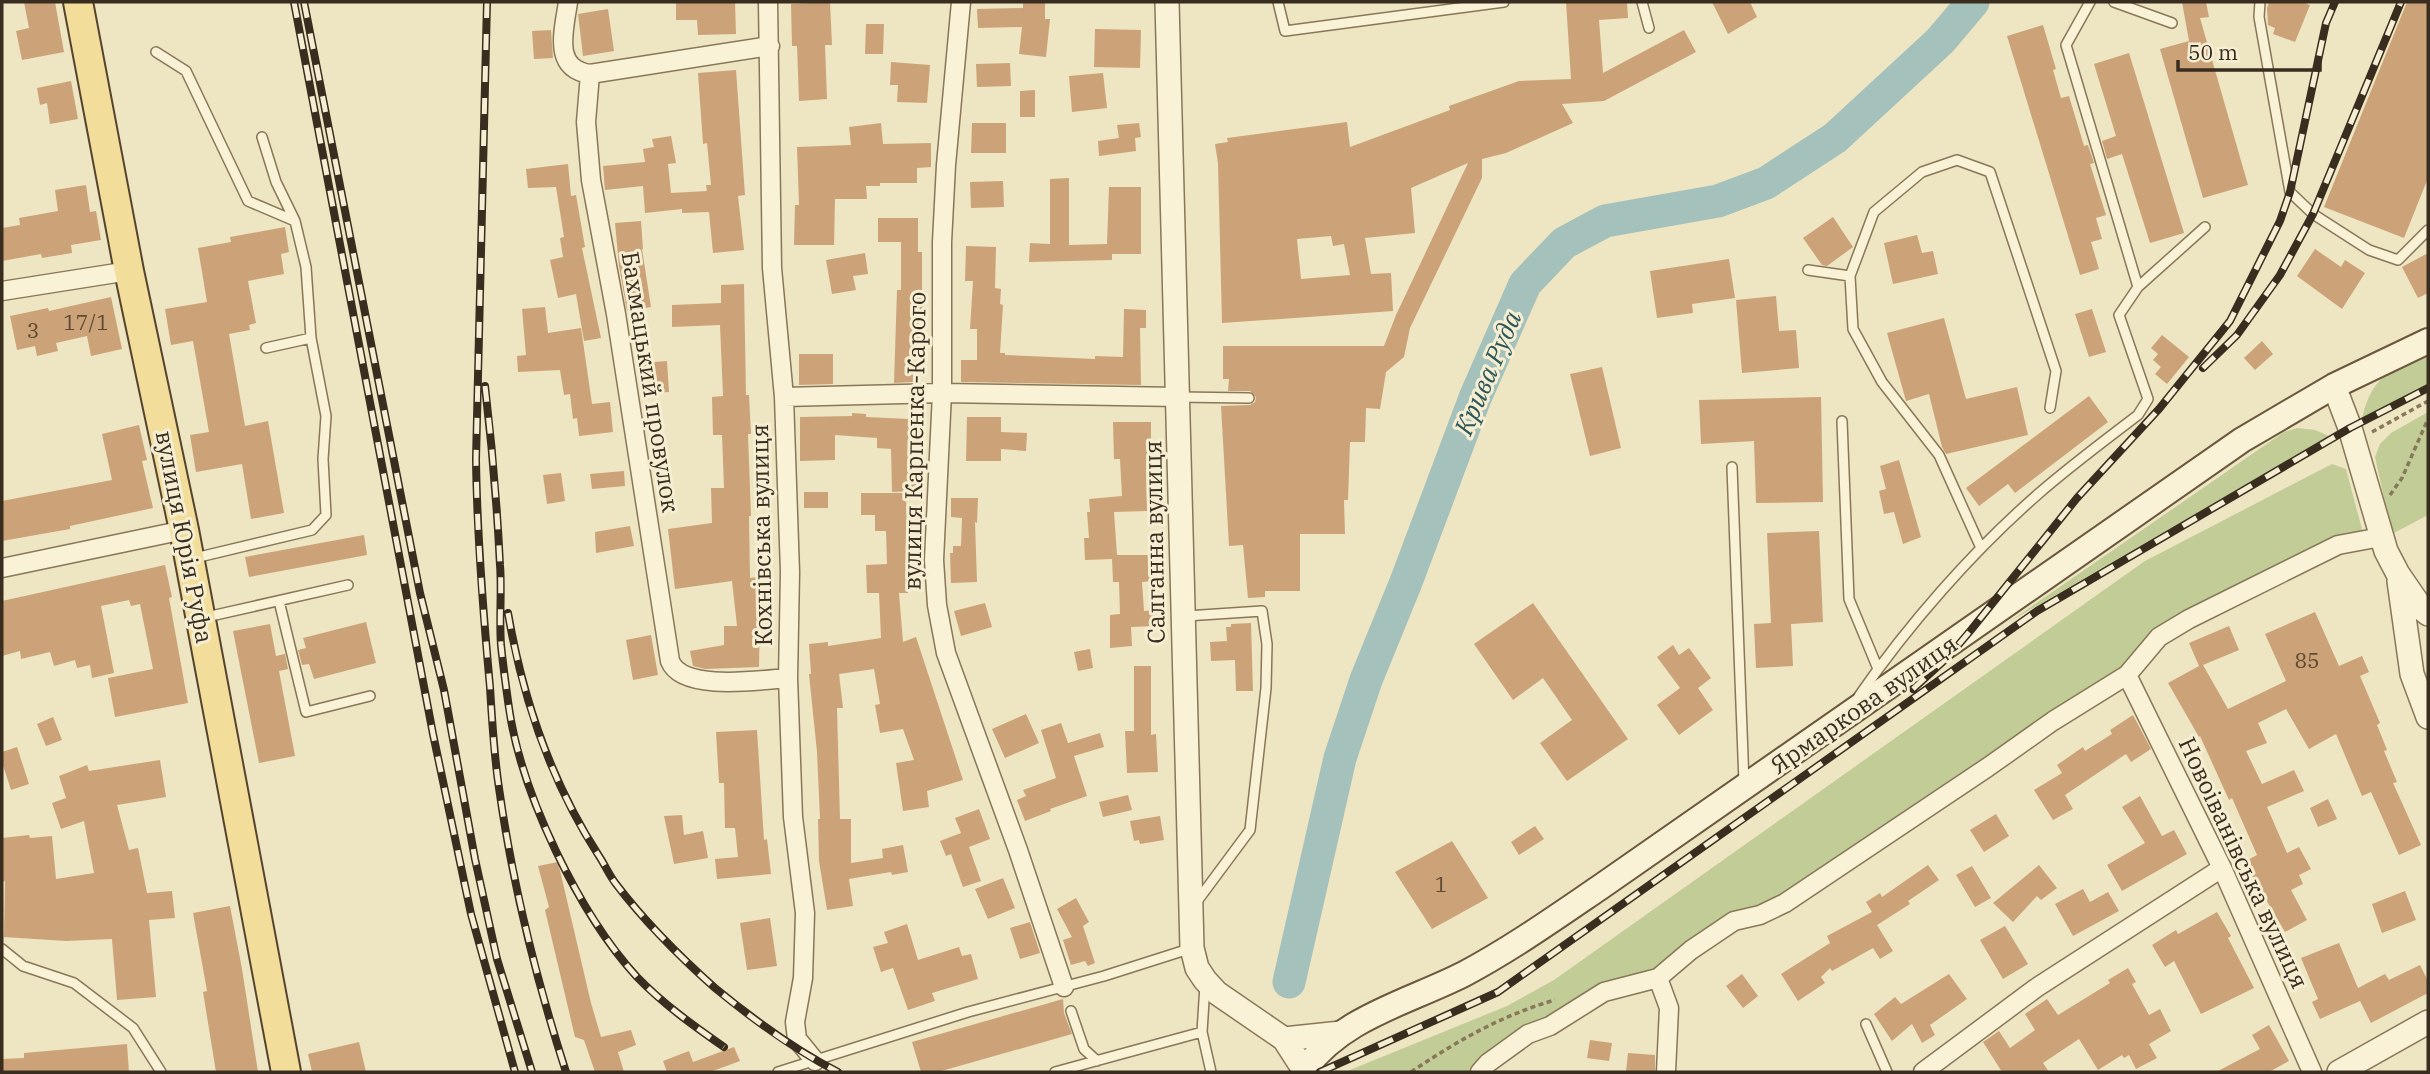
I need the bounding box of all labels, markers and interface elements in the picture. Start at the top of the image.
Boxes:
scale bar [2178,28,2320,72]
text: 50 m [2188,38,2238,66]
street label: Бахмацький провулок [615,249,687,515]
street label: вулиця Карпенка-Карого [895,291,933,591]
water label: Крива Руда [1445,305,1528,441]
house number: 17/1 [63,308,109,336]
house number: 3 [27,316,39,344]
street label: Кохнівська вулиця [743,423,779,647]
street label: вулиця Юрія Руфа [149,428,221,646]
street label: Салганна вулиця [1136,440,1172,644]
street label: Ярмаркова вулиця [1764,628,1963,781]
house number: 85 [2294,646,2320,674]
street label: Новоіванівська вулиця [2172,732,2316,993]
house number: 1 [1435,870,1447,898]

